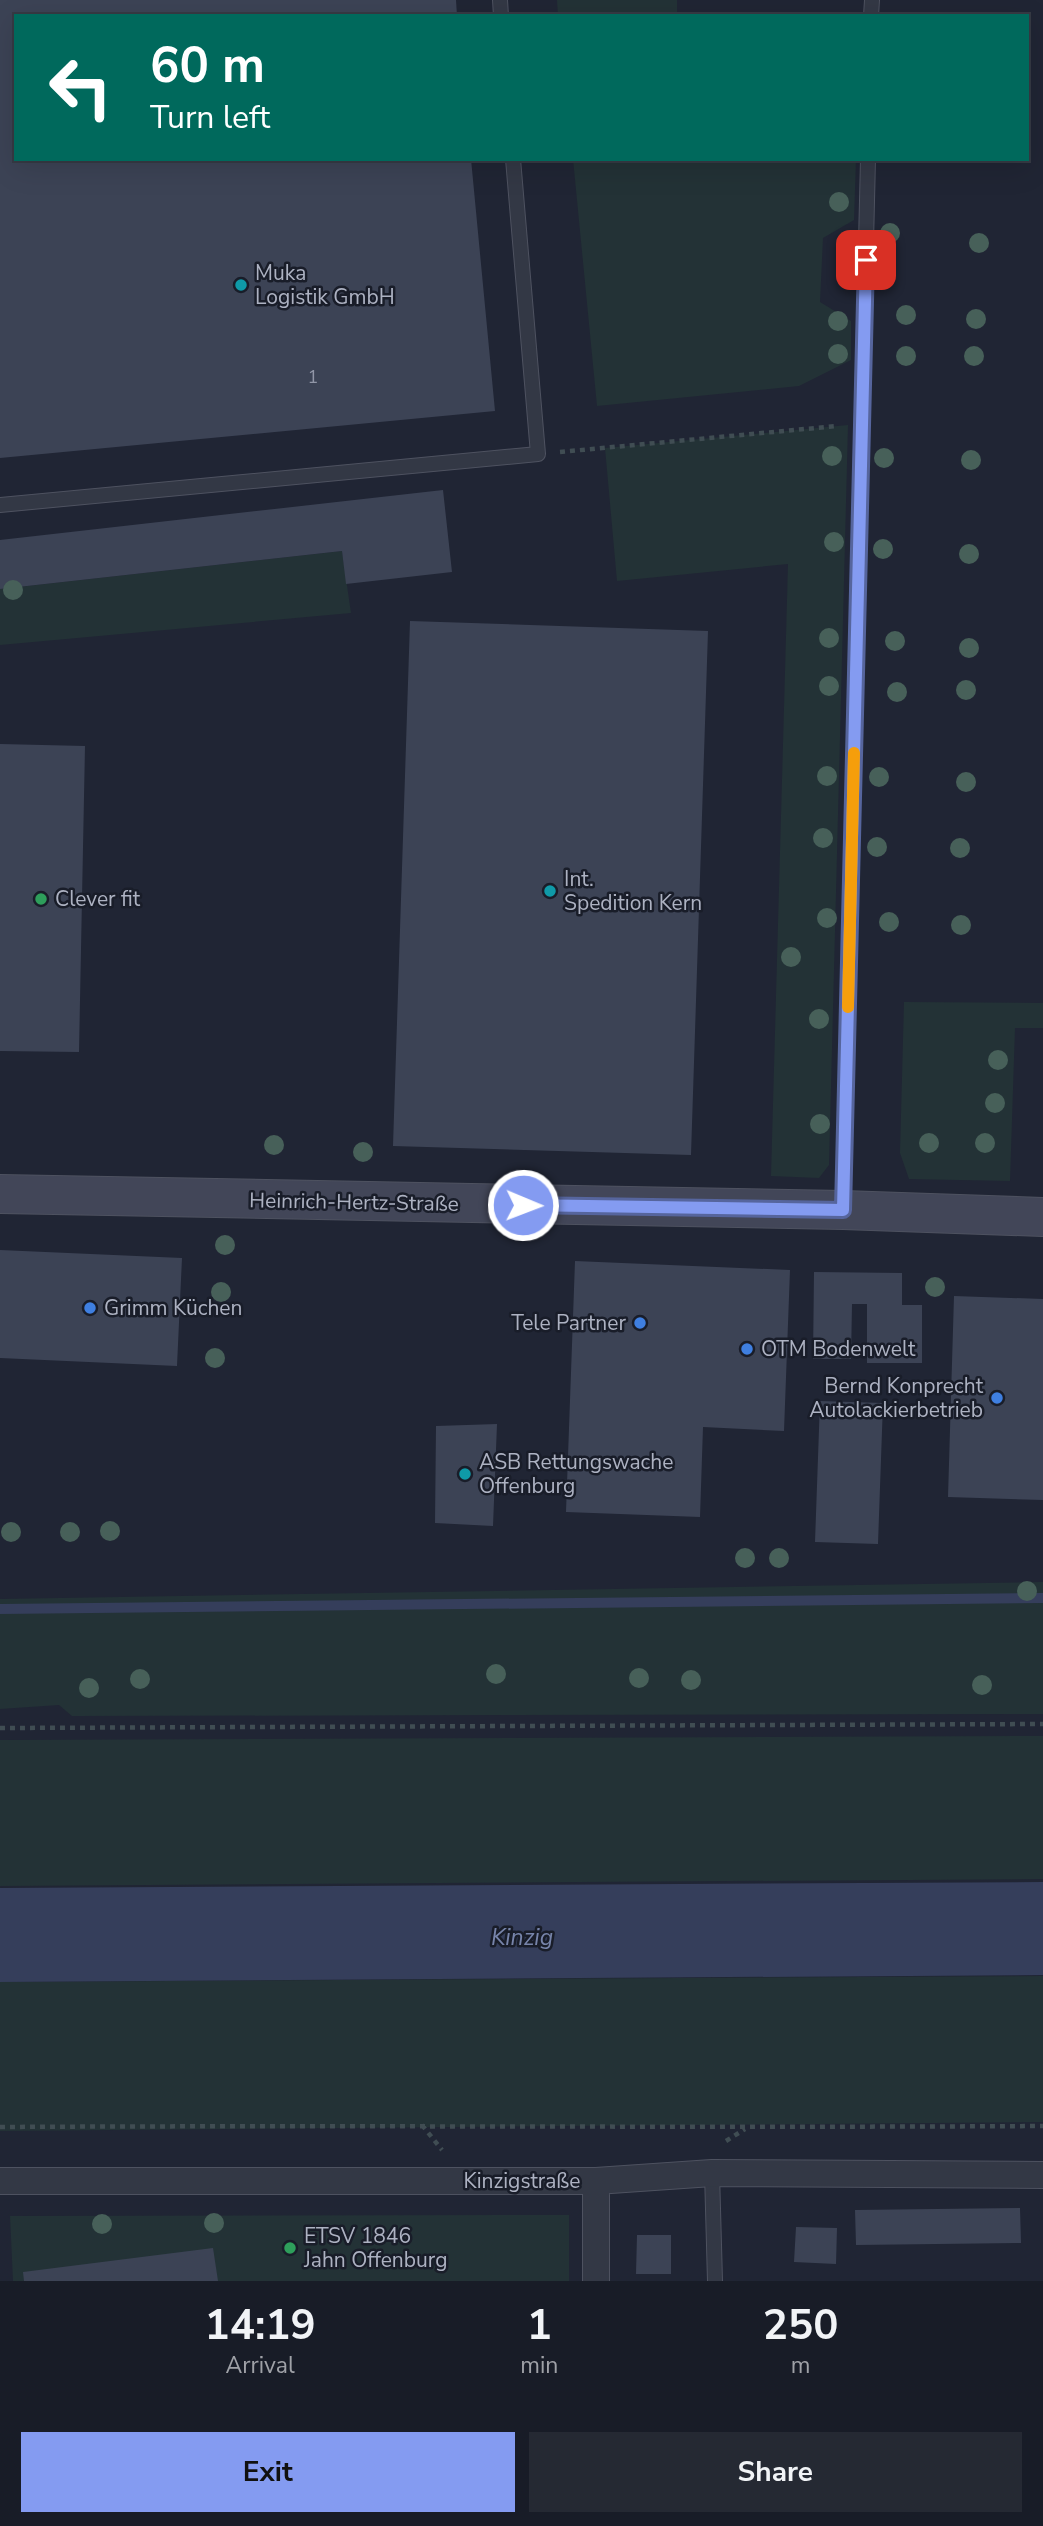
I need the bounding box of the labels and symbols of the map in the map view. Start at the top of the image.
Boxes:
pin [836,230,896,290]
place label: Muka Logistik GmbH [255,259,395,311]
marker: Muka Logistik GmbH [233,277,249,293]
house number: 1 [308,365,318,389]
place label: Int. Spedition Kern [564,865,702,917]
marker: Int. Spedition Kern [542,883,558,899]
place label: Clever fit [55,885,141,913]
marker: Clever fit [33,891,49,907]
position arrow [486,1168,560,1242]
street label: Heinrich-Hertz-Straße [249,1186,459,1218]
place label: Grimm Küchen [104,1294,242,1322]
marker: Grimm Küchen [82,1300,98,1316]
place label: Tele Partner [511,1309,626,1337]
marker: Tele Partner [632,1315,648,1331]
place label: OTM Bodenwelt [761,1335,916,1363]
marker: OTM Bodenwelt [739,1341,755,1357]
place label: Bernd Konprecht Autolackierbetrieb [809,1372,984,1424]
marker: Bernd Konprecht Autolackierbetrieb [989,1390,1005,1406]
place label: ASB Rettungswache Offenburg [479,1448,673,1500]
marker: ASB Rettungswache Offenburg [457,1466,473,1482]
water label: Kinzig [491,1922,553,1953]
street label: Kinzigstraße [464,2167,580,2195]
place label: ETSV 1846 Jahn Offenburg [303,2222,447,2274]
marker: ETSV 1846 Jahn Offenburg [282,2240,298,2256]

